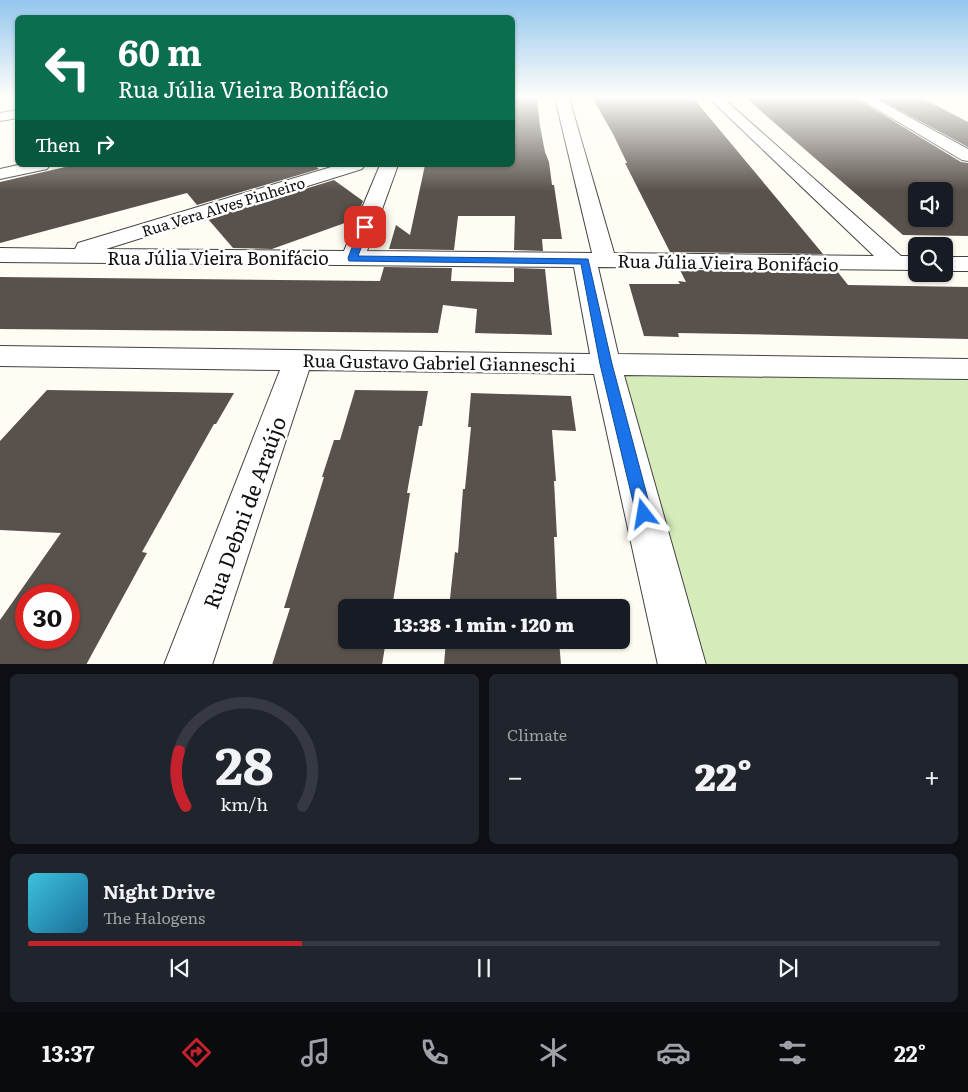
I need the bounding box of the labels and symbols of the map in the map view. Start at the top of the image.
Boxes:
street label: Rua Vera Alves Pinheiro [138,170,308,242]
pin [344,206,386,248]
street label: Rua Júlia Vieira Bonifácio [107,244,329,271]
street label: Rua Júlia Vieira Bonifácio [617,247,839,277]
street label: Rua Gustavo Gabriel Gianneschi [302,346,576,378]
street label: Rua Debni de Araújo [194,411,292,613]
position arrow [617,487,669,539]
speed limit sign: 30 [15,584,80,649]

